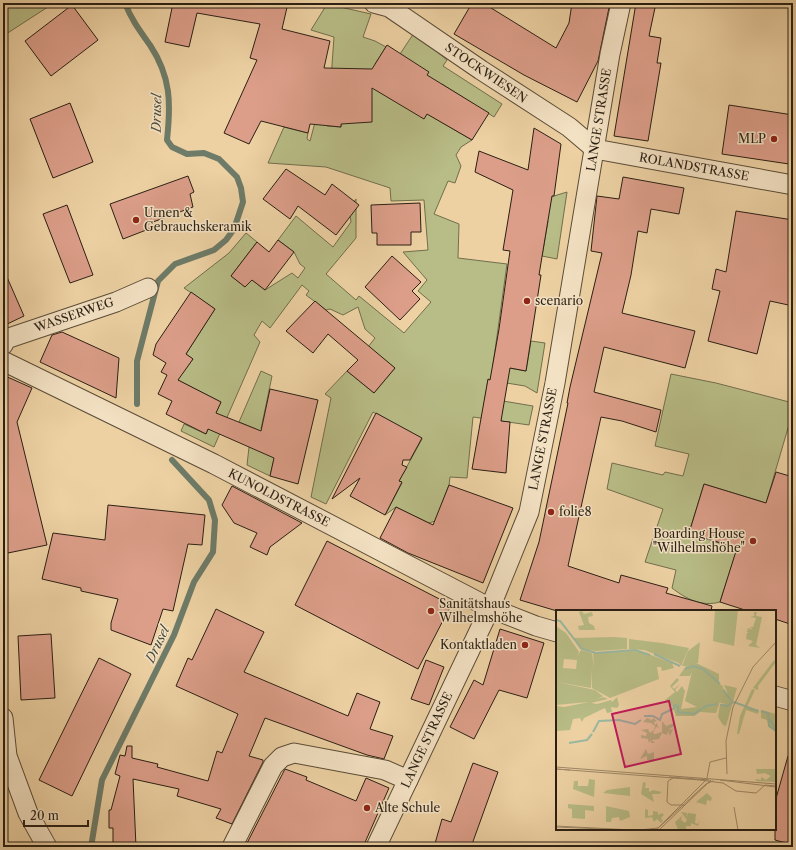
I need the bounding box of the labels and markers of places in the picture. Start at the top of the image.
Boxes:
place label: MLP [738,131,766,146]
marker: MLP [769,134,779,144]
place label: Urnen & Gebrauchskeramik [144,205,253,234]
marker: Urnen & Gebrauchskeramik [131,215,141,225]
place label: scenario [535,293,583,308]
marker: scenario [522,296,532,306]
place label: folie8 [559,504,592,519]
marker: folie8 [546,507,556,517]
place label: Boarding House "Wilhelmshöhe" [653,526,745,555]
marker: Boarding House "Wilhelmshöhe" [748,536,758,546]
place label: Sanitätshaus Wilhelmshöhe [438,596,523,625]
marker: Sanitätshaus Wilhelmshöhe [426,606,436,616]
place label: Kontaktladen [440,637,517,652]
marker: Kontaktladen [520,640,530,650]
place label: Alte Schule [374,800,441,815]
marker: Alte Schule [362,803,372,813]

